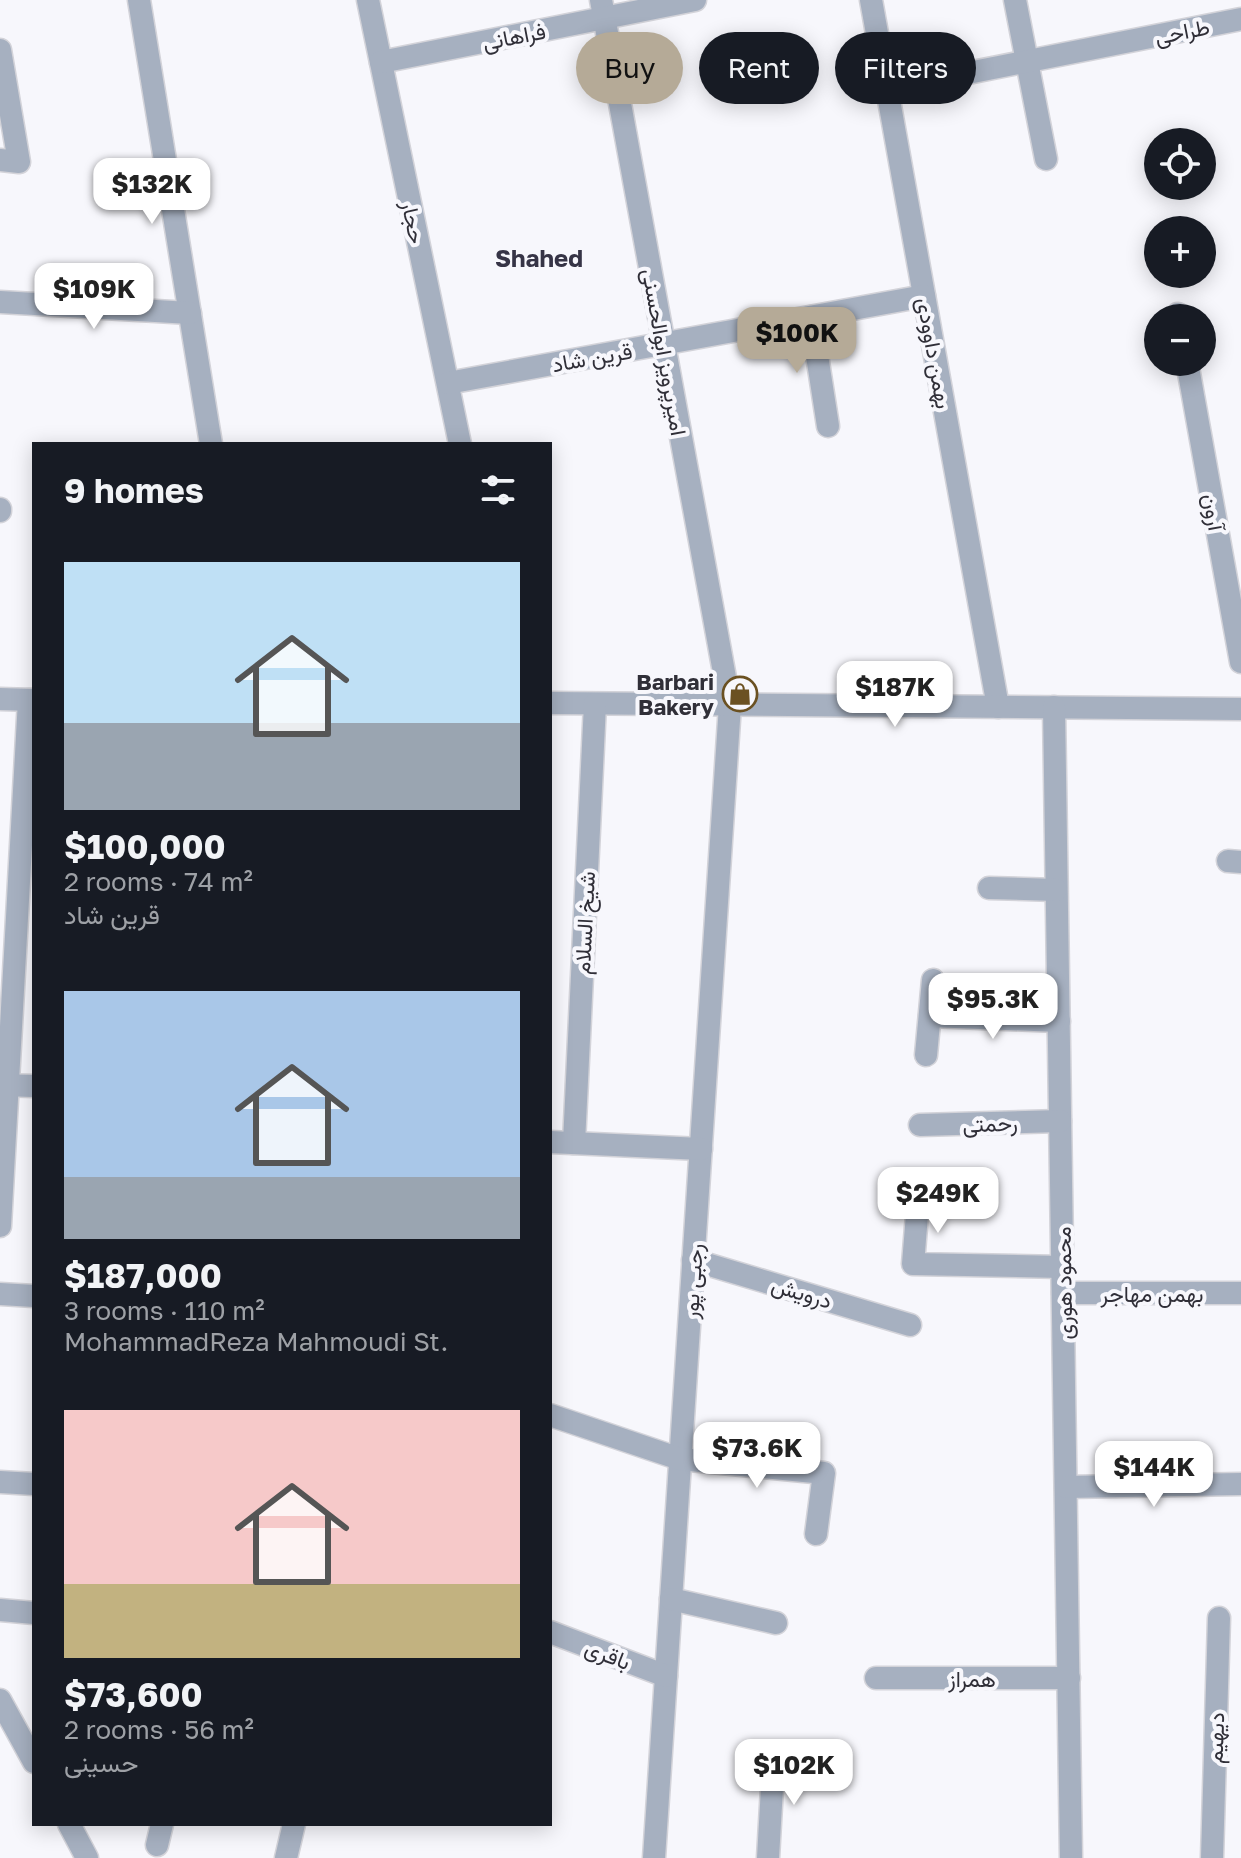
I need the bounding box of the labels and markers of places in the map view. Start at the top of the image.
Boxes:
pin: $132K [96,158,208,226]
pin: $109K [38,263,150,331]
pin: $100K [741,307,853,375]
pin: $187K [839,661,951,729]
place label: Barbari Bakery [636,668,714,720]
shop icon: Barbari Bakery [721,675,759,713]
pin: $95.3K [928,973,1058,1041]
pin: $249K [882,1167,994,1235]
pin: $73.6K [692,1422,822,1490]
pin: $144K [1098,1441,1210,1509]
pin: $102K [738,1739,850,1807]

